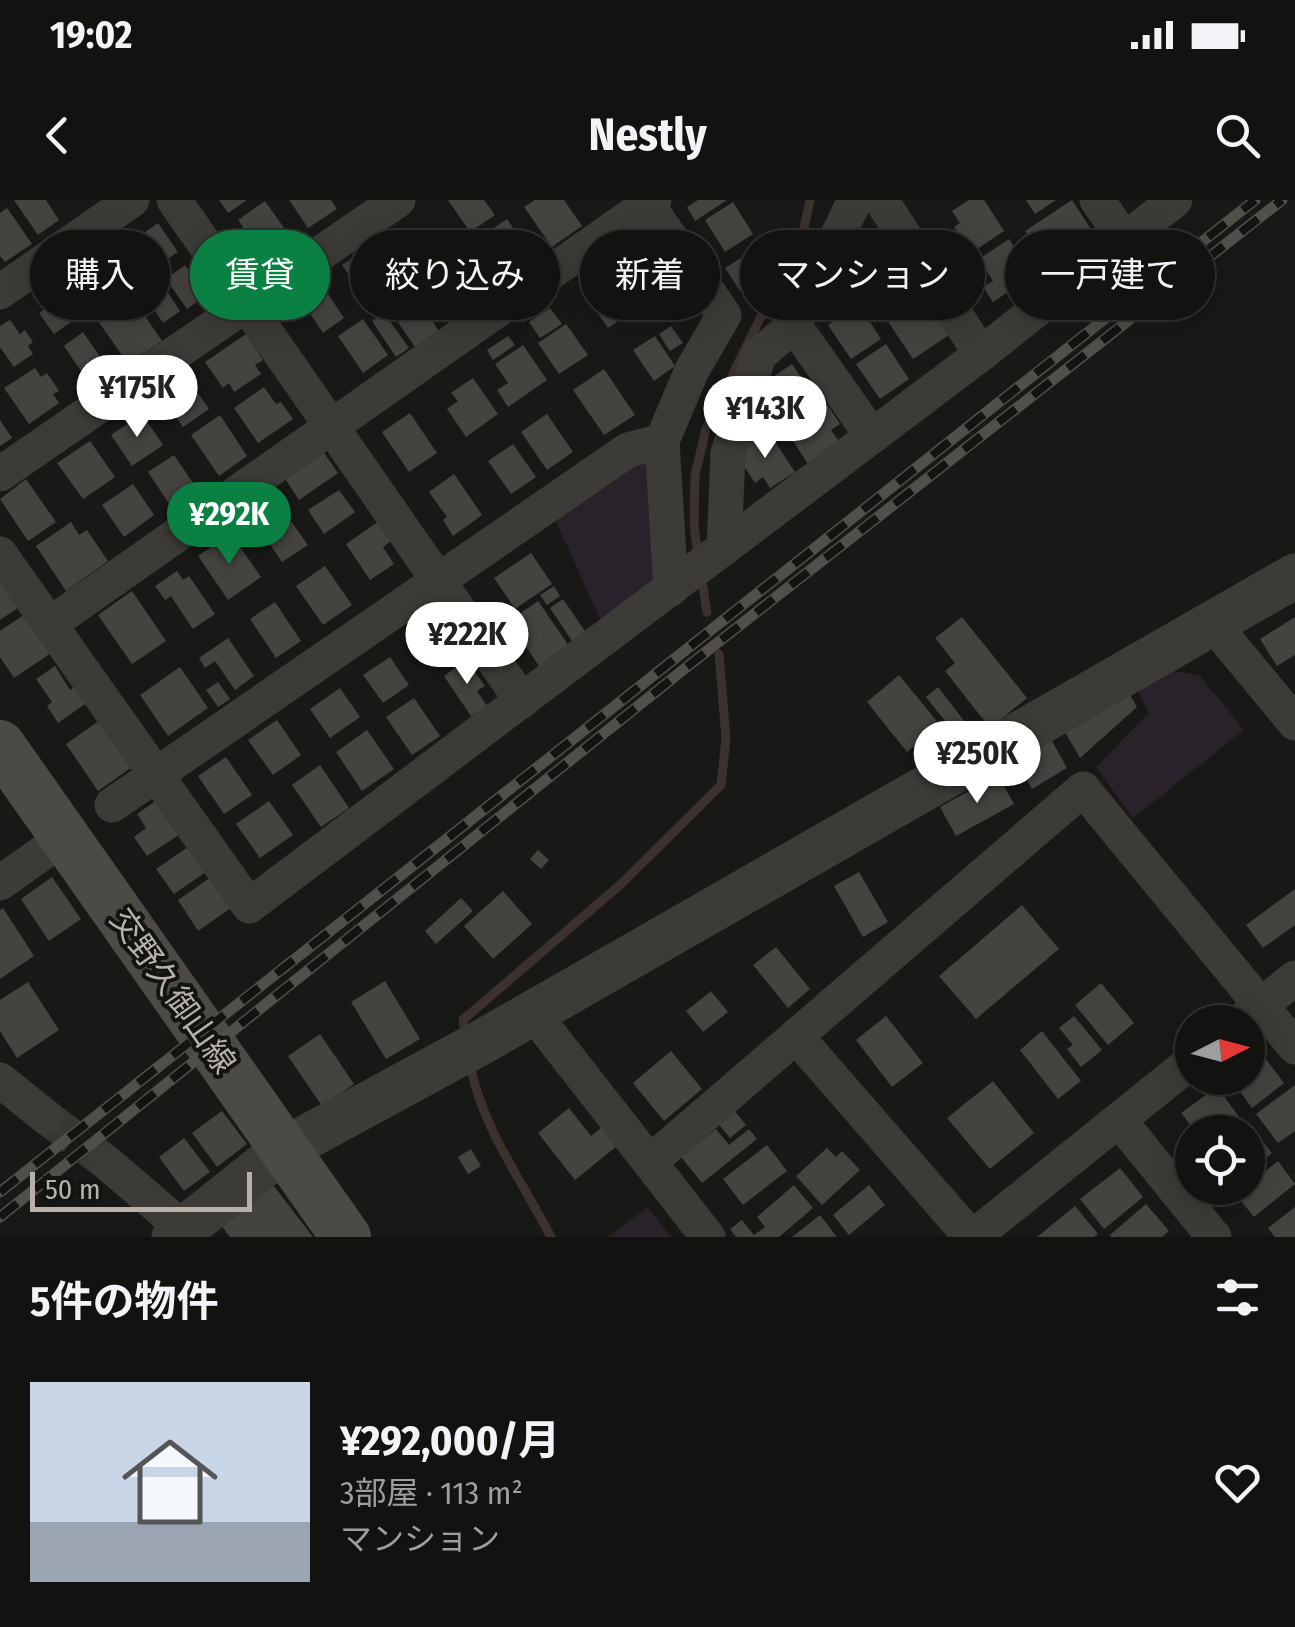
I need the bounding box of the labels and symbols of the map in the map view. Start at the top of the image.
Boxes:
pin: ¥175K [67,355,207,440]
pin: ¥143K [695,376,835,461]
pin: ¥292K [159,482,299,567]
pin: ¥222K [397,602,537,687]
pin: ¥250K [907,721,1047,806]
street label: 交野久御山線 [102,901,244,1081]
north arrow [1175,1005,1265,1095]
scale bar [30,1167,252,1211]

